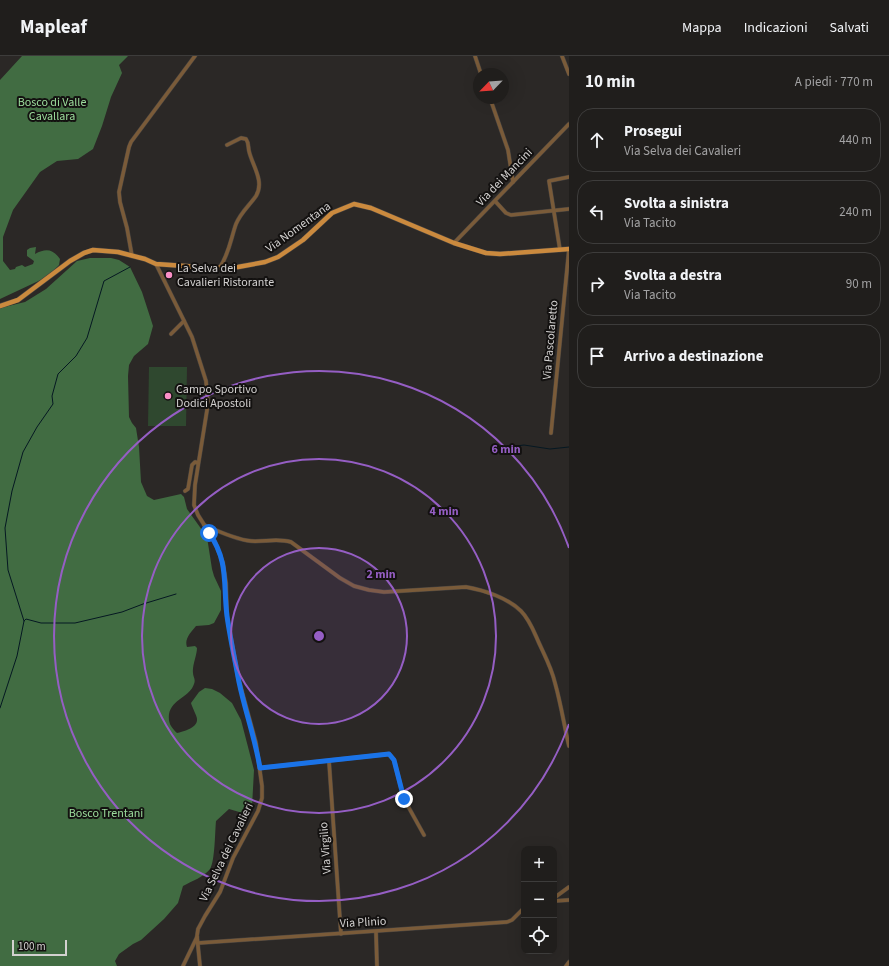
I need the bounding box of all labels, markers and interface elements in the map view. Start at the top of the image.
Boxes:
text: Mapleaf [20,14,87,41]
text: Mappa [682,18,722,38]
text: Indicazioni [744,18,808,38]
text: Salvati [830,18,869,38]
north arrow [473,68,509,104]
text: 10 min [585,70,635,94]
text: A piedi · 770 m [795,73,873,91]
park label: Bosco di Valle Cavallara [18,94,86,125]
text: Prosegui [624,121,682,142]
icon: ahead [586,129,608,151]
text: 440 m [839,131,872,149]
text: Via Selva dei Cavalieri [624,142,741,160]
street label: Via dei Mancini [472,145,536,210]
text: Svolta a sinistra [624,193,729,214]
street label: Via Nomentana [262,198,334,257]
icon: left [586,201,608,223]
text: 240 m [839,203,872,221]
text: Via Tacito [624,214,676,232]
place label: La Selva dei Cavalieri Ristorante [177,260,274,291]
text: Svolta a destra [624,265,722,286]
marker: La Selva dei Cavalieri Ristorante [164,270,174,280]
icon: right [586,273,608,295]
text: 90 m [846,275,872,293]
text: Via Tacito [624,286,676,304]
street label: Via Pascolaretto [539,300,562,381]
icon: arrive [586,345,608,367]
text: Arrivo a destinazione [624,346,763,367]
place label: Campo Sportivo Dodici Apostoli [176,381,257,412]
marker: Campo Sportivo Dodici Apostoli [163,391,173,401]
text: 6 min [491,441,521,458]
text: 4 min [429,503,459,520]
route start [200,524,218,542]
text: 2 min [366,566,396,583]
centre of rings [312,629,326,643]
route end [395,790,413,808]
street label: Via Selva dei Cavalieri [195,800,258,905]
park label: Bosco Trentani [69,805,143,822]
street label: Via Virgilio [315,821,336,875]
map controls [521,846,557,954]
button: + [521,846,557,882]
button: − [521,882,557,918]
street label: Via Plinio [339,913,387,932]
button: locate [521,918,557,954]
scale bar [12,938,67,957]
text: 100 m [18,939,46,954]

